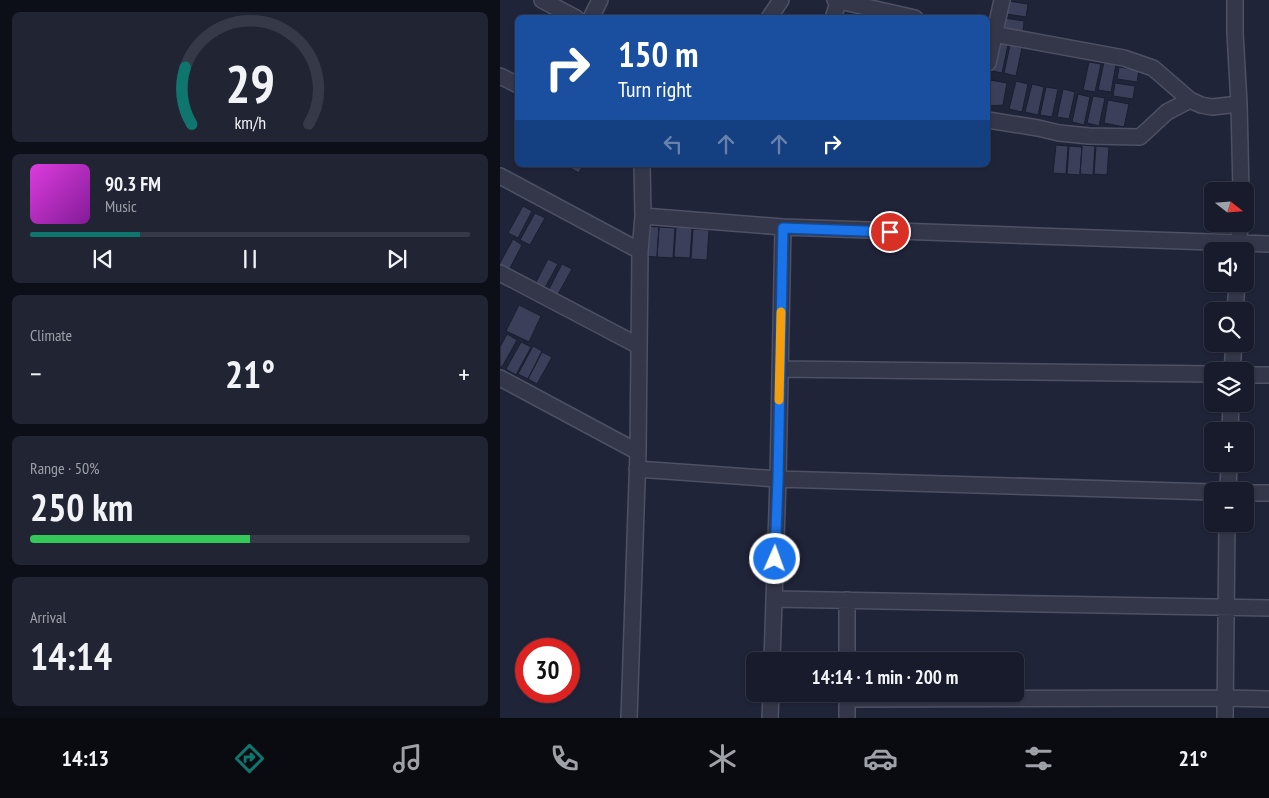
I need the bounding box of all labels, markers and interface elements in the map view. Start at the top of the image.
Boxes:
text: 150 m [618,31,699,77]
icon: right [535,35,600,100]
text: 29 [225,50,275,117]
text: Turn right [618,75,692,103]
text: km/h [234,111,266,134]
icon: left [659,130,687,158]
icon: ahead [712,130,740,158]
icon: ahead [765,130,793,158]
icon: right [818,130,846,158]
text: 90.3 FM [105,172,161,196]
north arrow [1204,182,1254,232]
map controls [1204,182,1254,532]
text: Music [105,196,137,216]
pin [869,211,911,253]
icon: arrive [876,218,904,246]
button: sound [1204,242,1254,292]
icon: previous [89,245,117,273]
icon: pause [236,245,264,273]
icon: next [383,245,411,273]
button: search [1204,302,1254,352]
text: Climate [30,325,72,345]
text: 21° [225,349,275,398]
text: − [30,355,42,392]
text: + [458,355,470,392]
button: layers [1204,362,1254,412]
button: + [1204,422,1254,472]
text: Range · 50% [30,458,99,478]
text: 250 km [30,482,133,531]
button: − [1204,482,1254,532]
position arrow [748,532,800,584]
text: Arrival [30,607,66,627]
text: 14:14 [30,631,112,680]
speed limit sign: 30 [515,638,580,703]
text: 14:14 · 1 min · 200 m [812,665,958,689]
icon: directions [232,741,267,776]
icon: music [390,741,425,776]
icon: phone [547,741,582,776]
icon: climate [705,741,740,776]
icon: car [863,741,898,776]
icon: filters [1021,741,1056,776]
text: 14:13 [61,744,109,772]
text: 21° [1178,744,1208,772]

